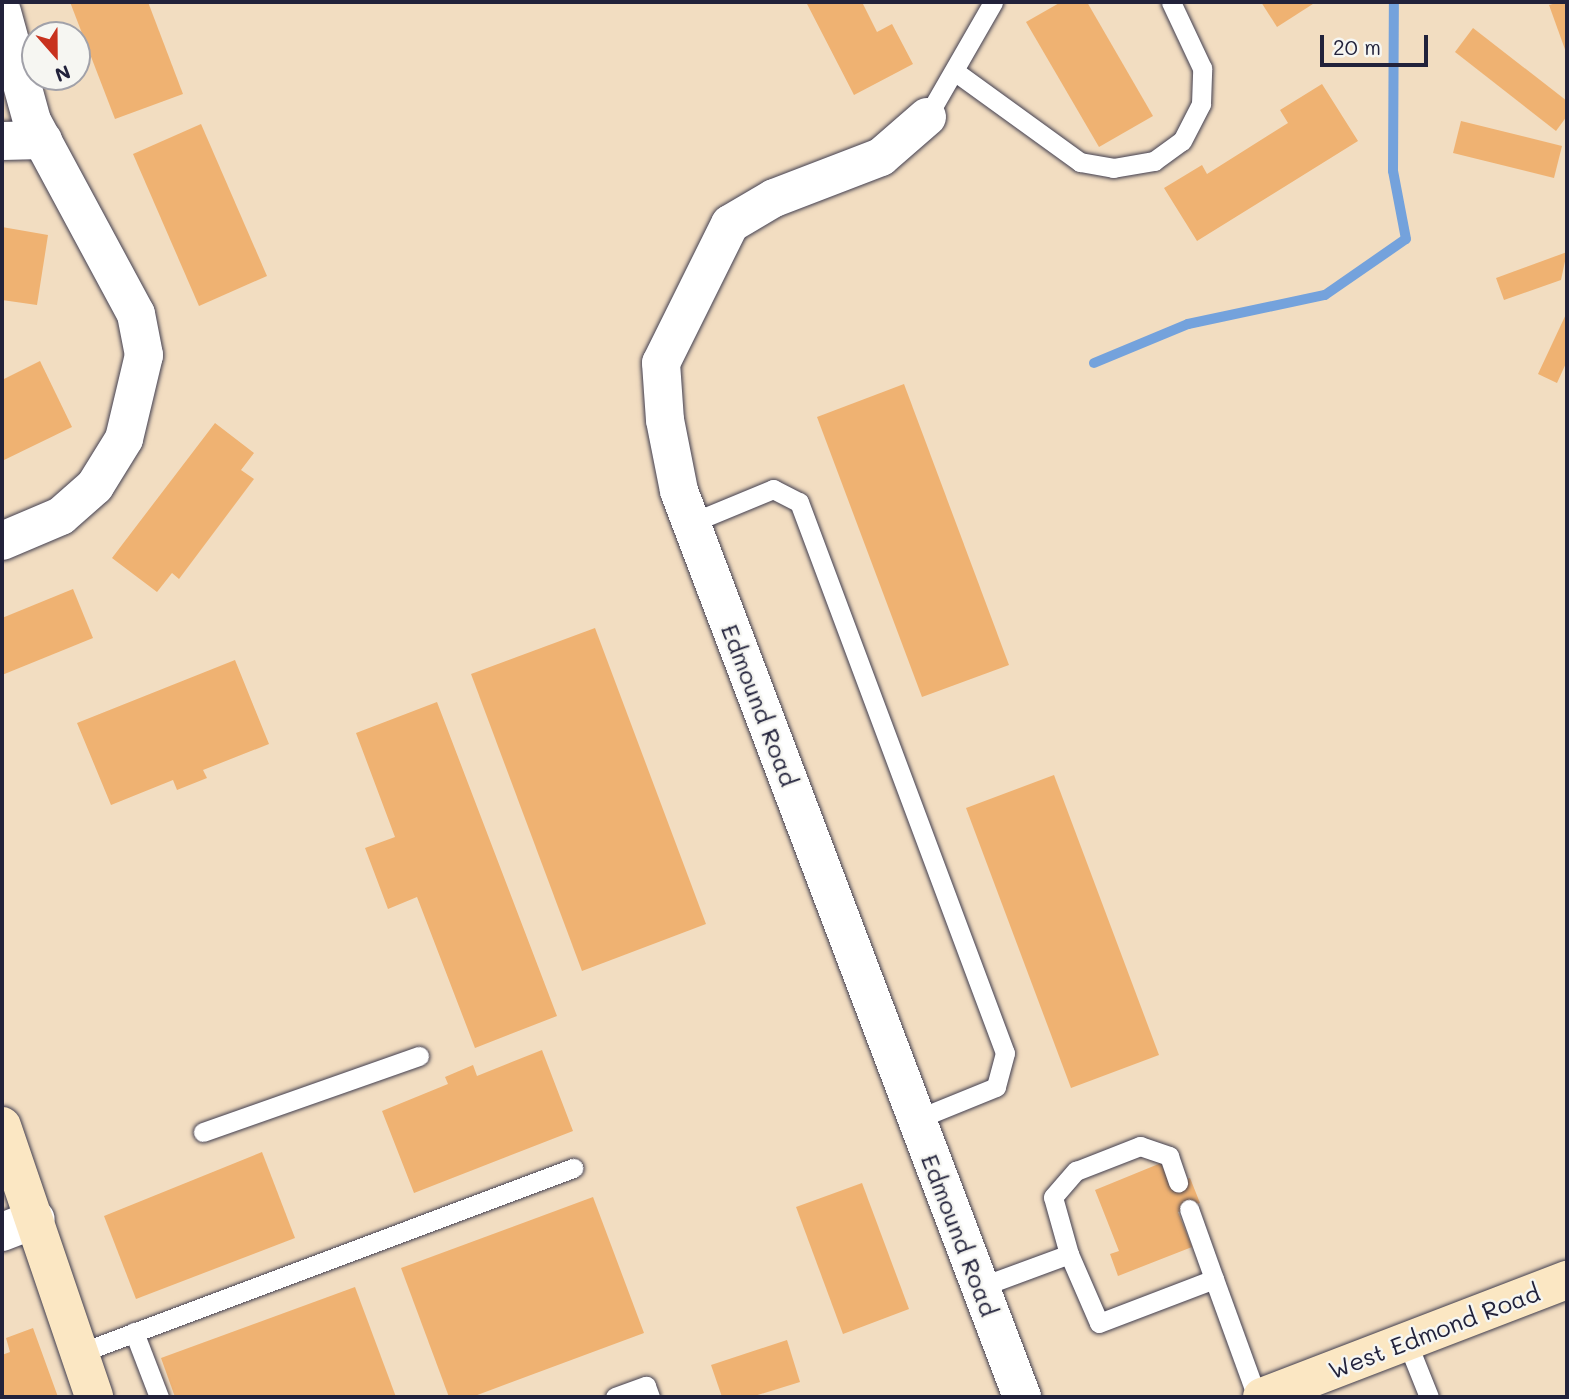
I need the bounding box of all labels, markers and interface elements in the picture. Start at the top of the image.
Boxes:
north arrow [21,21,91,91]
scale bar [1324,21,1432,65]
text: 20 m [1333,33,1381,60]
text: N [52,60,74,88]
street label: Edmound Road [716,620,804,790]
street label: Edmound Road [916,1150,1004,1320]
street label: West Edmond Road [1324,1277,1544,1385]

